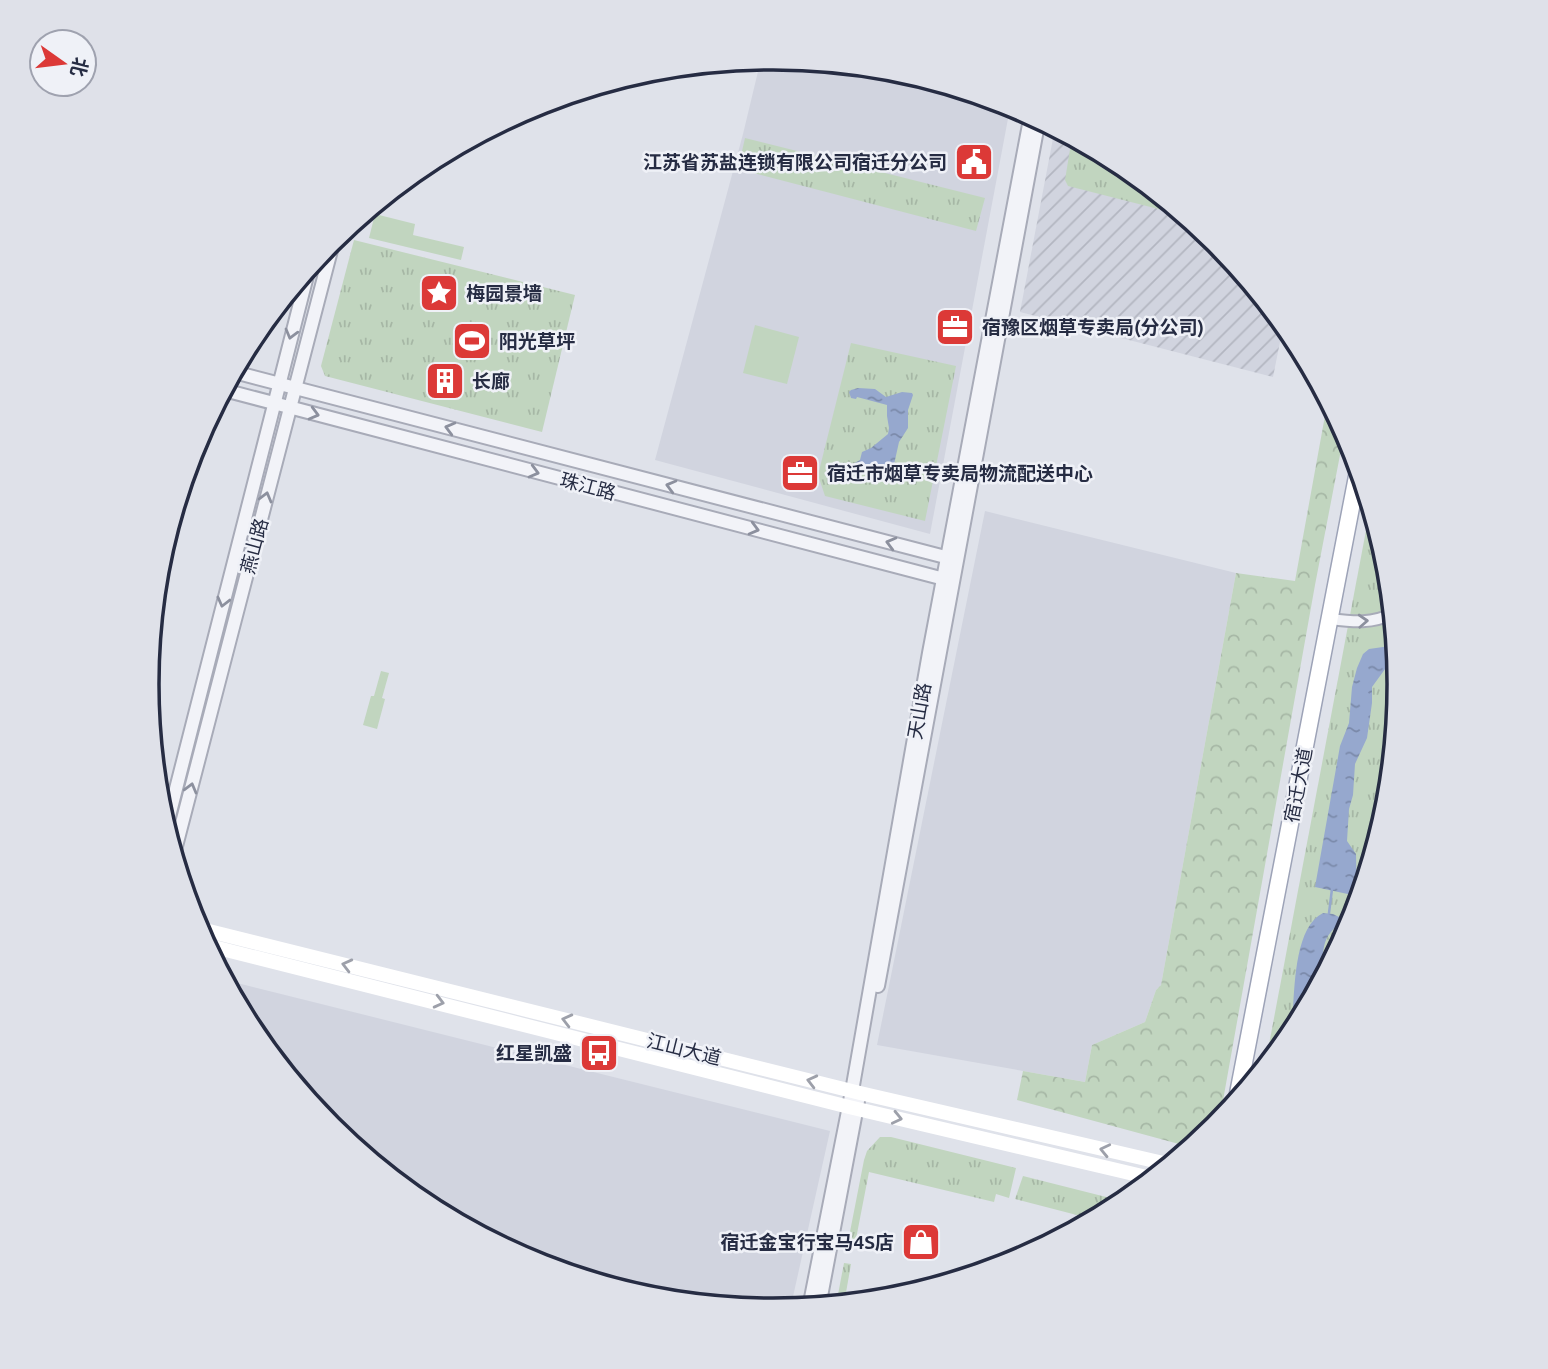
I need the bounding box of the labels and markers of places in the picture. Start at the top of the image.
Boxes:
public building icon: 江苏省苏盐连锁有限公司宿迁分公司 [953,141,995,183]
place label: 江苏省苏盐连锁有限公司宿迁分公司 [643,151,947,173]
place icon: 梅园景墙 [418,272,460,314]
place label: 梅园景墙 [466,282,542,304]
office icon: 宿豫区烟草专卖局(分公司) [934,306,976,348]
place label: 宿豫区烟草专卖局(分公司) [982,316,1204,338]
sports icon: 阳光草坪 [451,320,493,362]
place label: 阳光草坪 [499,330,575,352]
building icon: 长廊 [424,360,466,402]
place label: 长廊 [472,370,510,392]
office icon: 宿迁市烟草专卖局物流配送中心 [779,452,821,494]
place label: 宿迁市烟草专卖局物流配送中心 [827,462,1093,484]
bus stop icon: 红星凯盛 [578,1032,620,1074]
place label: 红星凯盛 [496,1042,572,1064]
shop icon: 宿迁金宝行宝马4S店 [900,1221,942,1263]
place label: 宿迁金宝行宝马4S店 [720,1231,894,1253]

